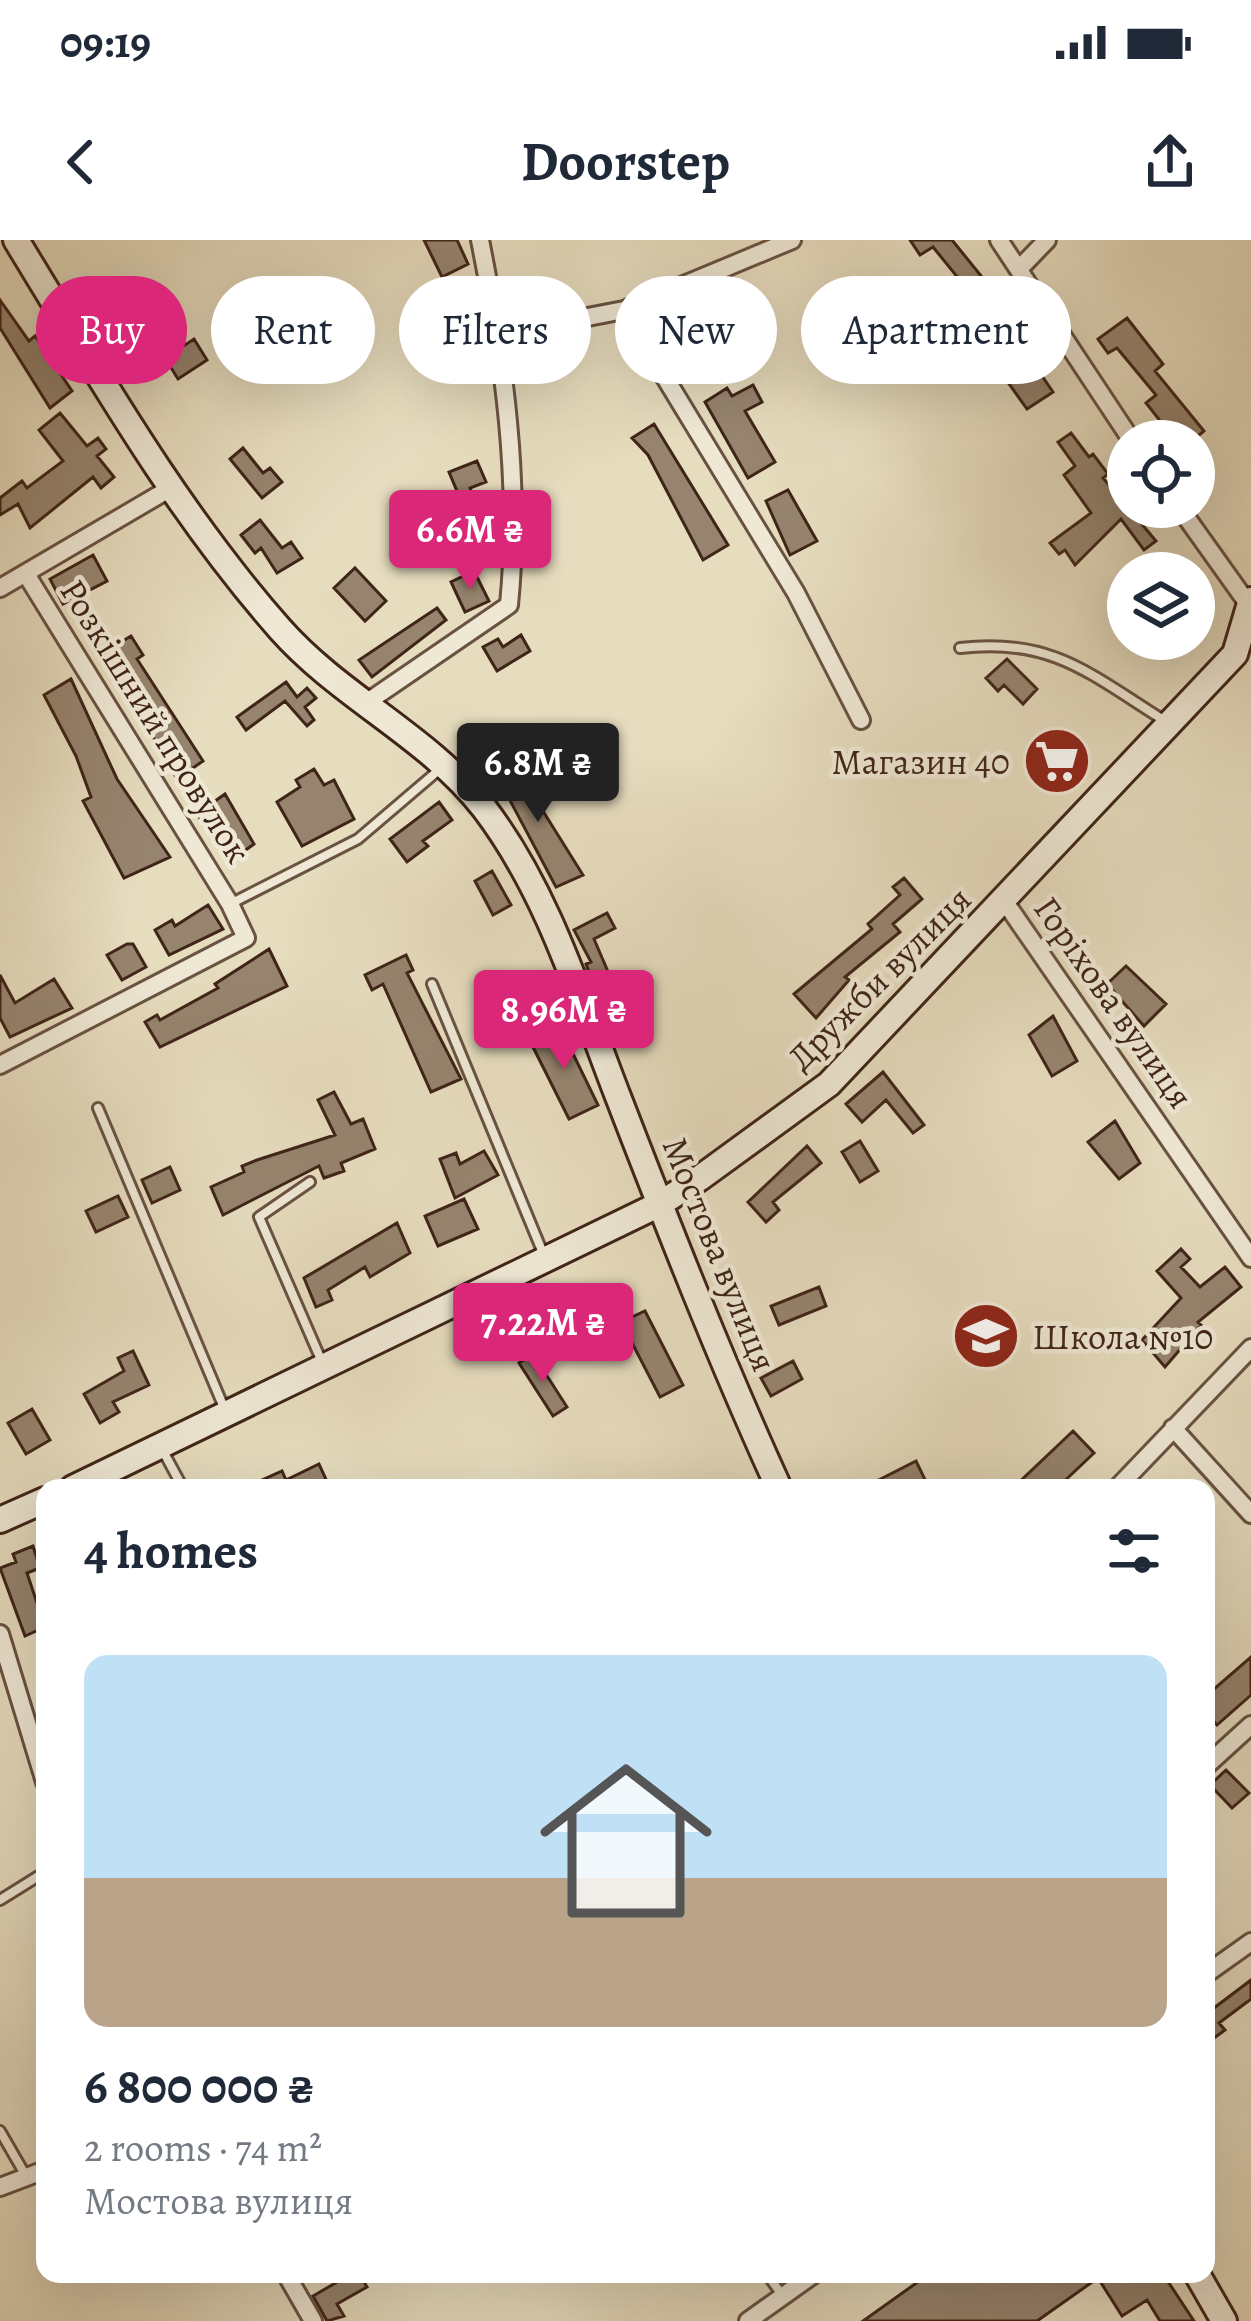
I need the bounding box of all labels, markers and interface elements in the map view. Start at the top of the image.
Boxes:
text: 09:19 [60,11,151,73]
text: Doorstep [521,125,730,199]
icon: back [48,129,114,195]
icon: share [1137,129,1203,195]
chip: Buy [36,276,187,384]
chip: Rent [211,276,375,384]
chip: Filters [399,276,591,384]
chip: New [615,276,777,384]
chip: Apartment [801,276,1071,384]
map controls [1107,420,1215,660]
button: locate [1107,420,1215,528]
pin: 6.6M ₴ [372,490,568,592]
text: 6.6M ₴ [416,502,524,555]
button: layers [1107,552,1215,660]
street label: Розкішний провулок [49,570,263,872]
pin: 6.8M ₴ [440,723,636,825]
supermarket icon: Магазин 40 [1022,726,1092,796]
text: 6.8M ₴ [484,735,592,788]
place label: Магазин 40 [832,737,1010,786]
street label: Дружби вулиця [776,875,982,1081]
street label: Горіхова вулиця [1023,886,1205,1118]
pin: 8.96M ₴ [453,970,675,1072]
text: 8.96M ₴ [501,982,627,1035]
street label: Мостова вулиця [651,1130,789,1378]
pin: 7.22M ₴ [432,1283,654,1385]
text: 7.22M ₴ [480,1295,606,1348]
school or university icon: Школа №10 [951,1301,1021,1371]
place label: Школа №10 [1032,1312,1214,1361]
text: 4 homes [84,1516,258,1586]
icon: filters [1101,1518,1167,1584]
icon: home [518,1733,734,1949]
text: 6 800 000 ₴ [84,2051,315,2121]
text: 2 rooms · 74 m² [84,2121,322,2174]
text: Мостова вулиця [84,2174,353,2227]

